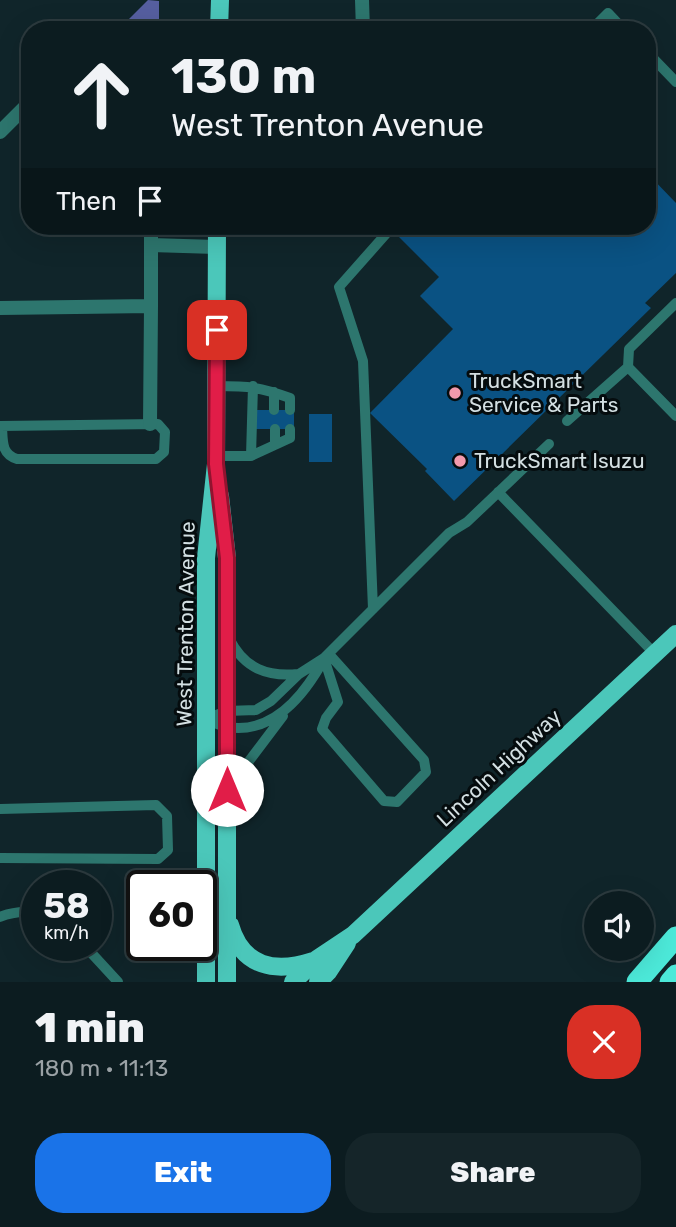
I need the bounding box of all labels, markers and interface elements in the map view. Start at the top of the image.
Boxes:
text: 130 m [171,47,316,105]
icon: ahead [56,49,147,140]
text: West Trenton Avenue [171,106,484,144]
icon: arrive [131,182,169,220]
text: Then [56,186,117,217]
pin [187,300,247,360]
icon: arrive [198,311,236,349]
place label: TruckSmart Service & Parts [469,368,619,417]
marker: TruckSmart Service & Parts [447,385,463,401]
place label: TruckSmart Isuzu [474,448,645,473]
marker: TruckSmart Isuzu [452,453,468,469]
street label: West Trenton Avenue [171,521,200,727]
street label: Lincoln Highway [431,703,566,832]
position arrow [190,753,264,827]
speed limit sign: 60 [126,870,217,961]
text: 58 [43,885,90,927]
map controls [584,891,654,961]
button: sound [584,891,654,961]
text: km/h [44,922,89,944]
text: 1 min [35,1003,145,1053]
button: close [567,1005,641,1079]
text: 180 m · 11:13 [35,1054,168,1082]
button: Exit [35,1133,331,1213]
button: Share [345,1133,641,1213]

